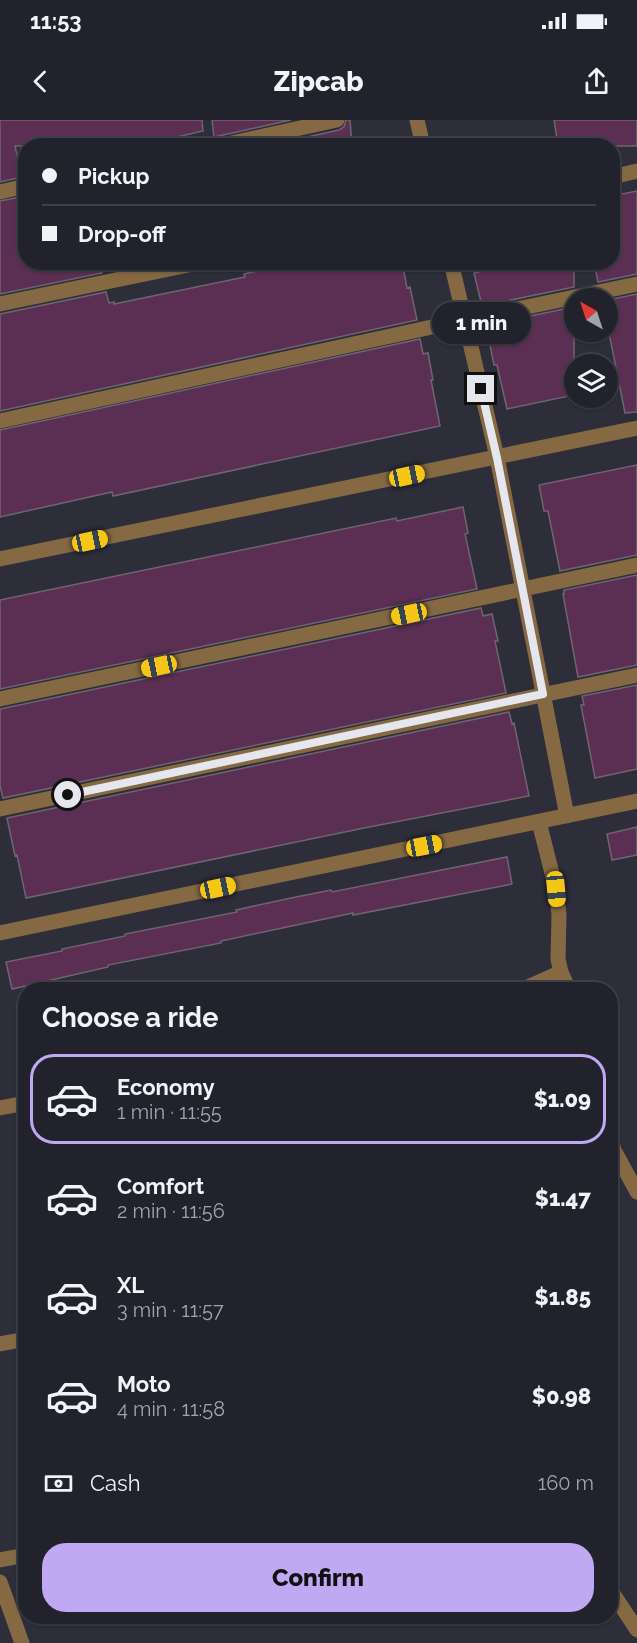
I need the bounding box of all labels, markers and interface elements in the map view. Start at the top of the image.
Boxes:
text: 11:53 [30,8,82,34]
icon: back [24,65,57,98]
icon: share [580,65,613,98]
text: Zipcab [274,66,363,97]
text: Pickup [78,163,150,189]
text: Drop-off [78,221,166,247]
north arrow [564,288,618,342]
map controls [564,288,618,408]
callout: 1 min [432,302,530,344]
text: 1 min [456,311,507,335]
button: layers [564,354,618,408]
route end [467,375,494,402]
car [388,463,426,489]
car [71,528,109,554]
car [390,601,428,627]
car [140,653,178,679]
route start [54,781,81,808]
car [405,834,443,858]
car [545,870,567,908]
car [199,875,237,901]
text: Choose a ride [42,1002,218,1033]
icon: car [45,1072,99,1126]
text: Economy [117,1074,215,1100]
text: $1.09 [534,1086,591,1112]
text: 1 min · 11:55 [117,1100,222,1124]
icon: car [45,1171,99,1225]
text: Comfort [117,1173,204,1199]
text: $1.47 [535,1185,591,1211]
text: 2 min · 11:56 [117,1199,225,1223]
icon: car [45,1270,99,1324]
text: XL [117,1272,144,1298]
text: $1.85 [535,1284,591,1310]
text: 3 min · 11:57 [117,1298,224,1322]
icon: car [45,1369,99,1423]
text: Moto [117,1371,171,1397]
text: $0.98 [532,1383,591,1409]
text: 4 min · 11:58 [117,1397,225,1421]
icon: cash [42,1467,75,1500]
text: Cash [90,1470,141,1496]
text: 160 m [538,1471,594,1495]
button: Confirm [42,1543,594,1612]

